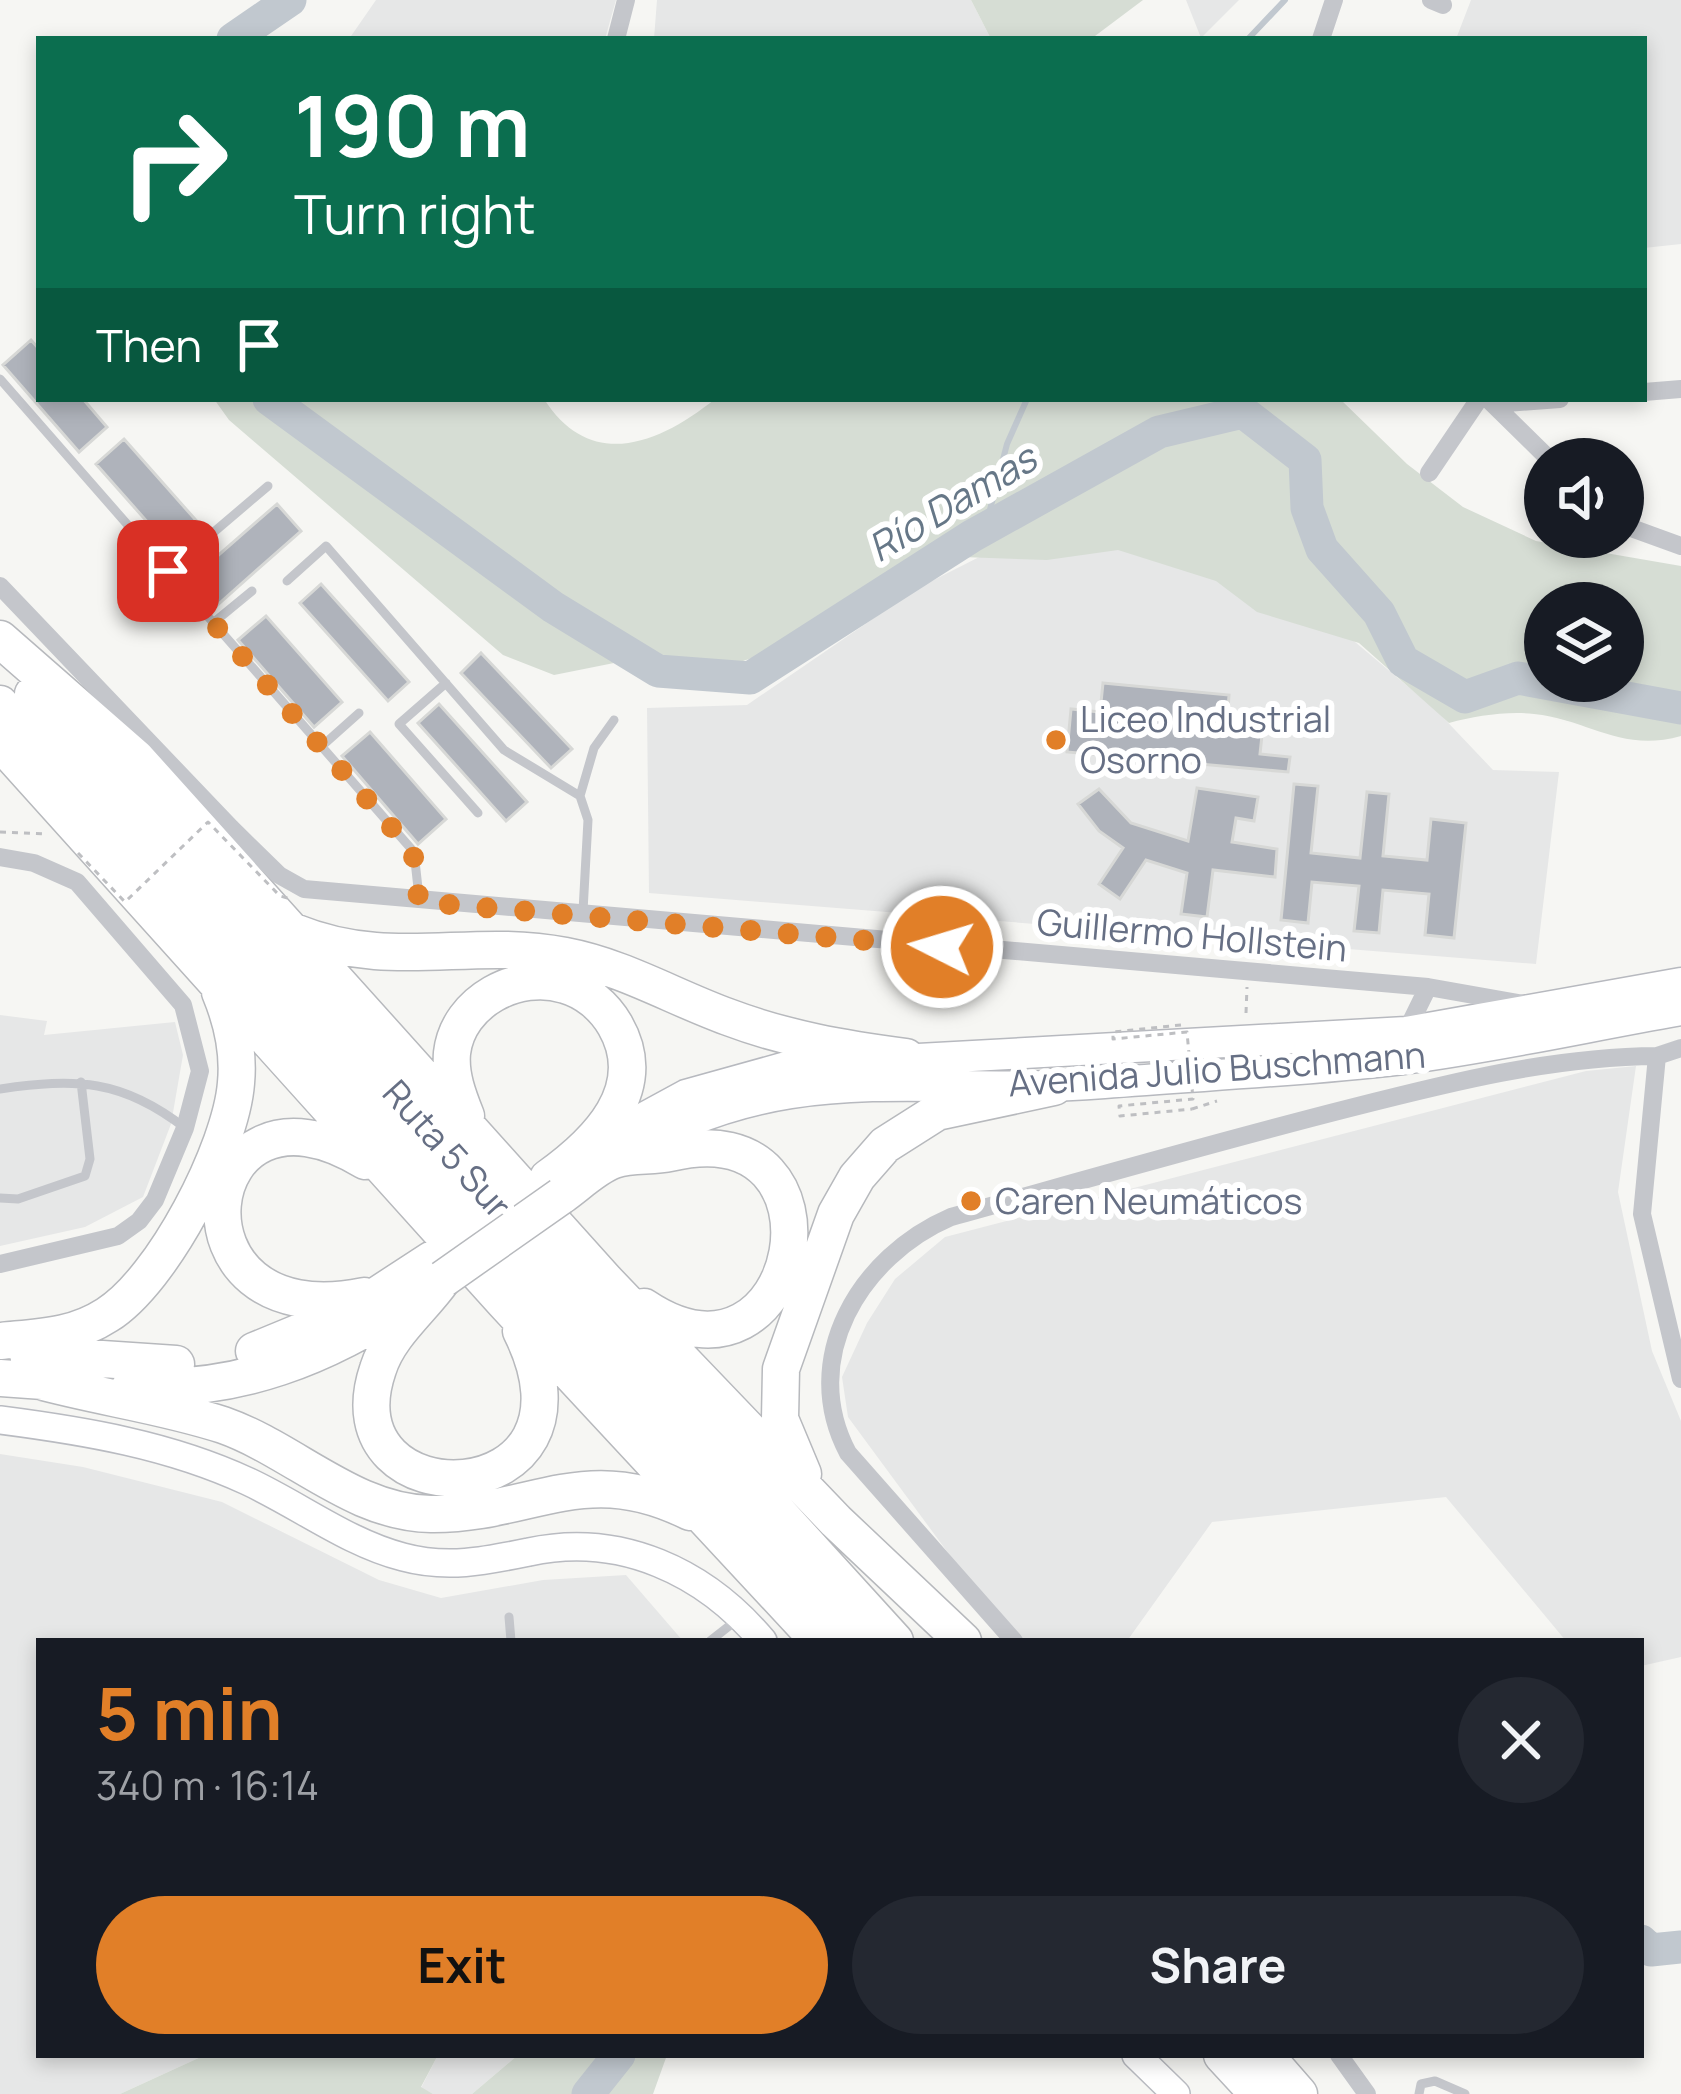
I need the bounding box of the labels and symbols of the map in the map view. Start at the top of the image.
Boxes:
water label: Río Damas [857,429,1048,574]
pin [117,520,219,622]
place label: Liceo Industrial Osorno [1080,694,1331,784]
marker: Liceo Industrial Osorno [1043,727,1069,753]
position arrow [879,884,1005,1010]
street label: Guillermo Hollstein [1035,897,1349,972]
street label: Avenida Julio Buschmann [1007,1029,1427,1108]
street label: Ruta 5 Sur [372,1069,523,1228]
place label: Caren Neumáticos [995,1176,1302,1225]
marker: Caren Neumáticos [958,1188,984,1214]

